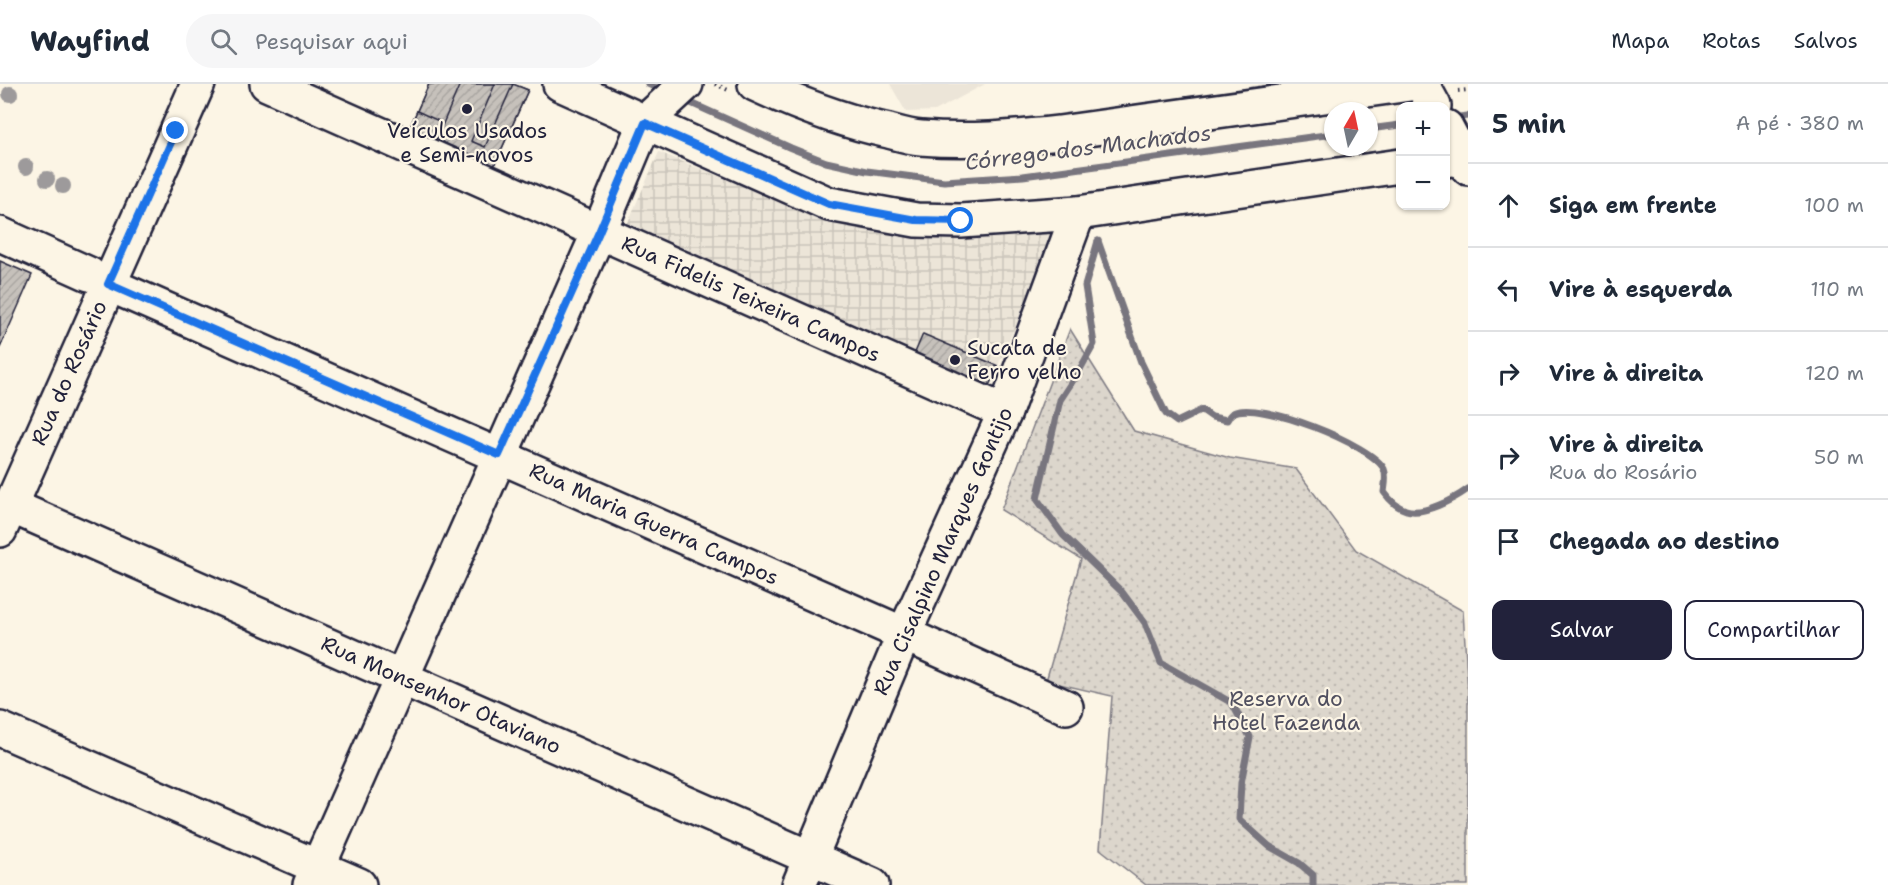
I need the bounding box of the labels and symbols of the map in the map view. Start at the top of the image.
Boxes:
marker: Veículos Usados e Semi-novos [460,102,474,116]
north arrow [1324,102,1378,156]
route end [162,117,188,143]
place label: Veículos Usados e Semi-novos [387,117,547,169]
water label: Córrego dos Machados [963,118,1213,177]
route start [947,207,973,233]
street label: Rua Fidelis Teixeira Campos [617,229,885,369]
street label: Rua do Rosário [25,296,113,450]
place label: Sucata de Ferro velho [967,334,1082,386]
marker: Sucata de Ferro velho [948,353,962,367]
street label: Rua Cisalpino Marques Gontijo [867,402,1019,700]
street label: Rua Maria Guerra Campos [525,456,783,592]
street label: Rua Monsenhor Otaviano [317,629,565,761]
park label: Reserva do Hotel Fazenda [1212,685,1360,737]

